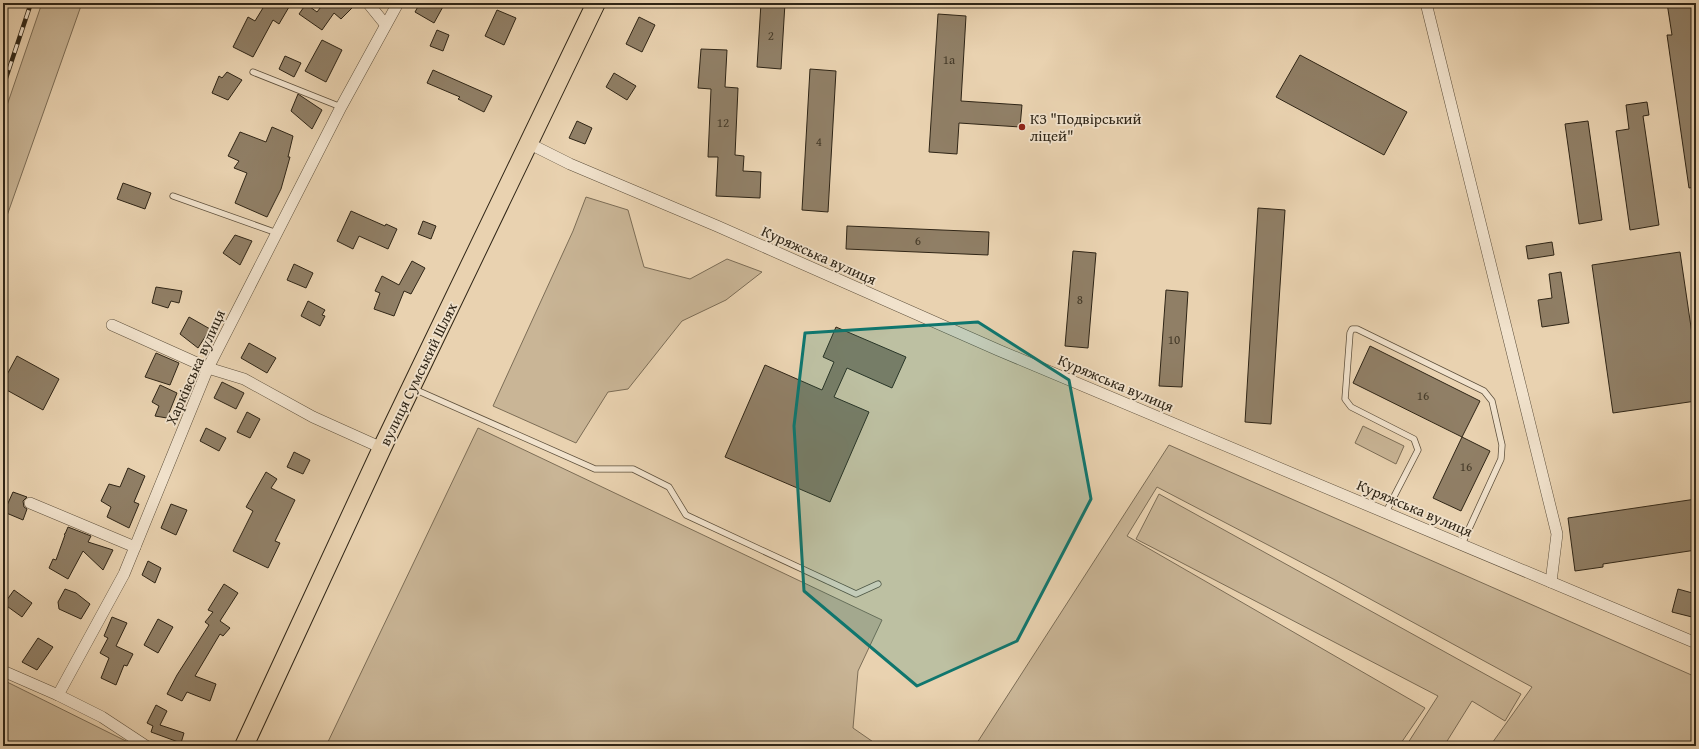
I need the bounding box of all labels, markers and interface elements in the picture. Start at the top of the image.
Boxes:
house number: 2 [768,26,774,45]
house number: 1а [943,50,956,69]
place label: КЗ "Подвірський ліцей" [1030,108,1141,146]
house number: 12 [717,113,729,132]
marker: КЗ "Подвірський ліцей" [1017,122,1027,132]
house number: 4 [816,132,822,151]
street label: Куряжська вулиця [758,220,880,290]
house number: 6 [915,231,921,250]
house number: 8 [1077,290,1083,309]
street label: вулиця Сумський Шлях [374,299,462,449]
street label: Харківська вулиця [160,306,230,428]
house number: 10 [1168,330,1180,349]
street label: Куряжська вулиця [1055,349,1177,417]
house number: 16 [1417,386,1429,405]
house number: 16 [1460,457,1472,476]
street label: Куряжська вулиця [1354,474,1476,542]

